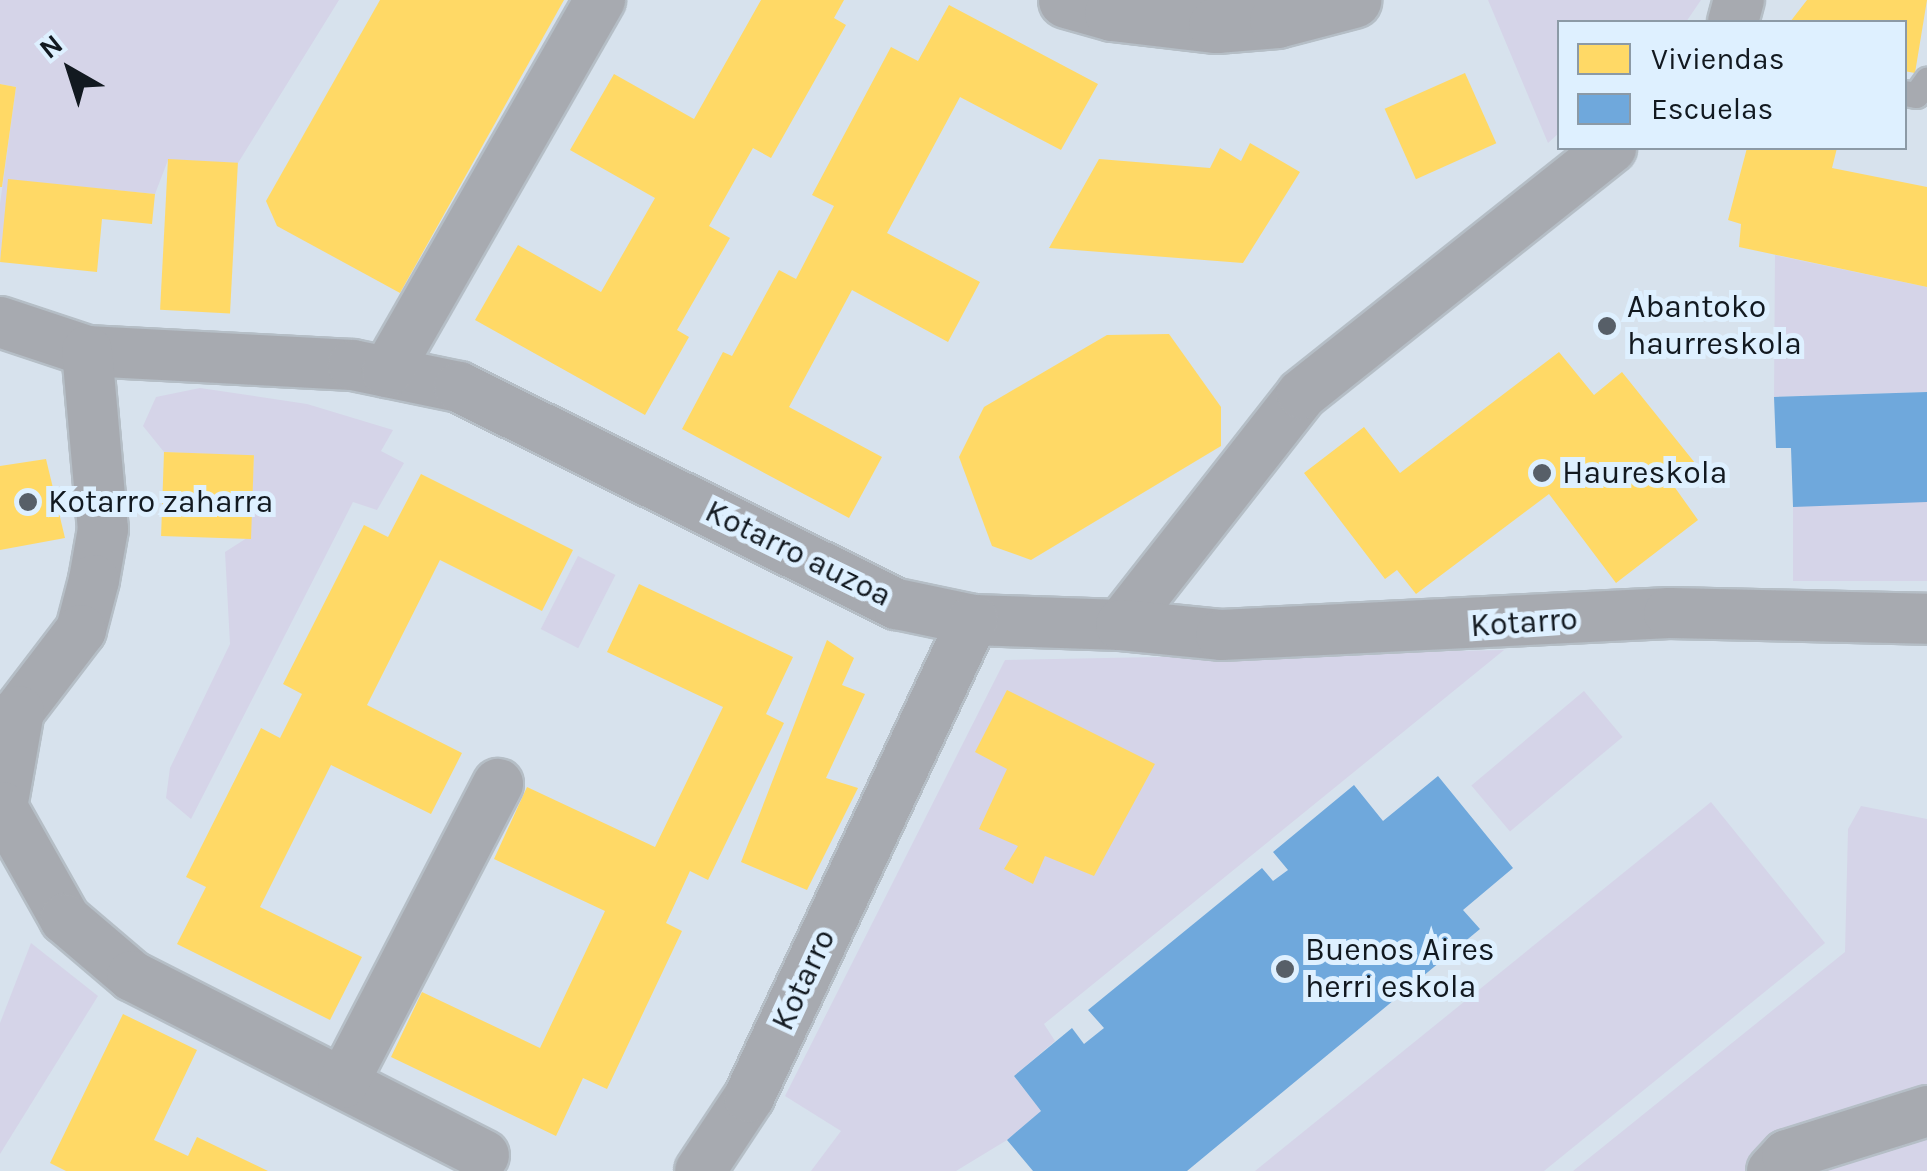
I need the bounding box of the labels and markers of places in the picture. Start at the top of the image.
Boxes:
place label: Abantoko haurreskola [1627,289,1802,364]
marker: Abantoko haurreskola [1596,315,1618,337]
place label: Haureskola [1562,454,1727,492]
marker: Haureskola [1531,462,1553,484]
place label: Kotarro zaharra [48,483,273,521]
marker: Kotarro zaharra [17,491,39,513]
place label: Buenos Aires herri eskola [1305,932,1495,1007]
marker: Buenos Aires herri eskola [1274,958,1296,980]

